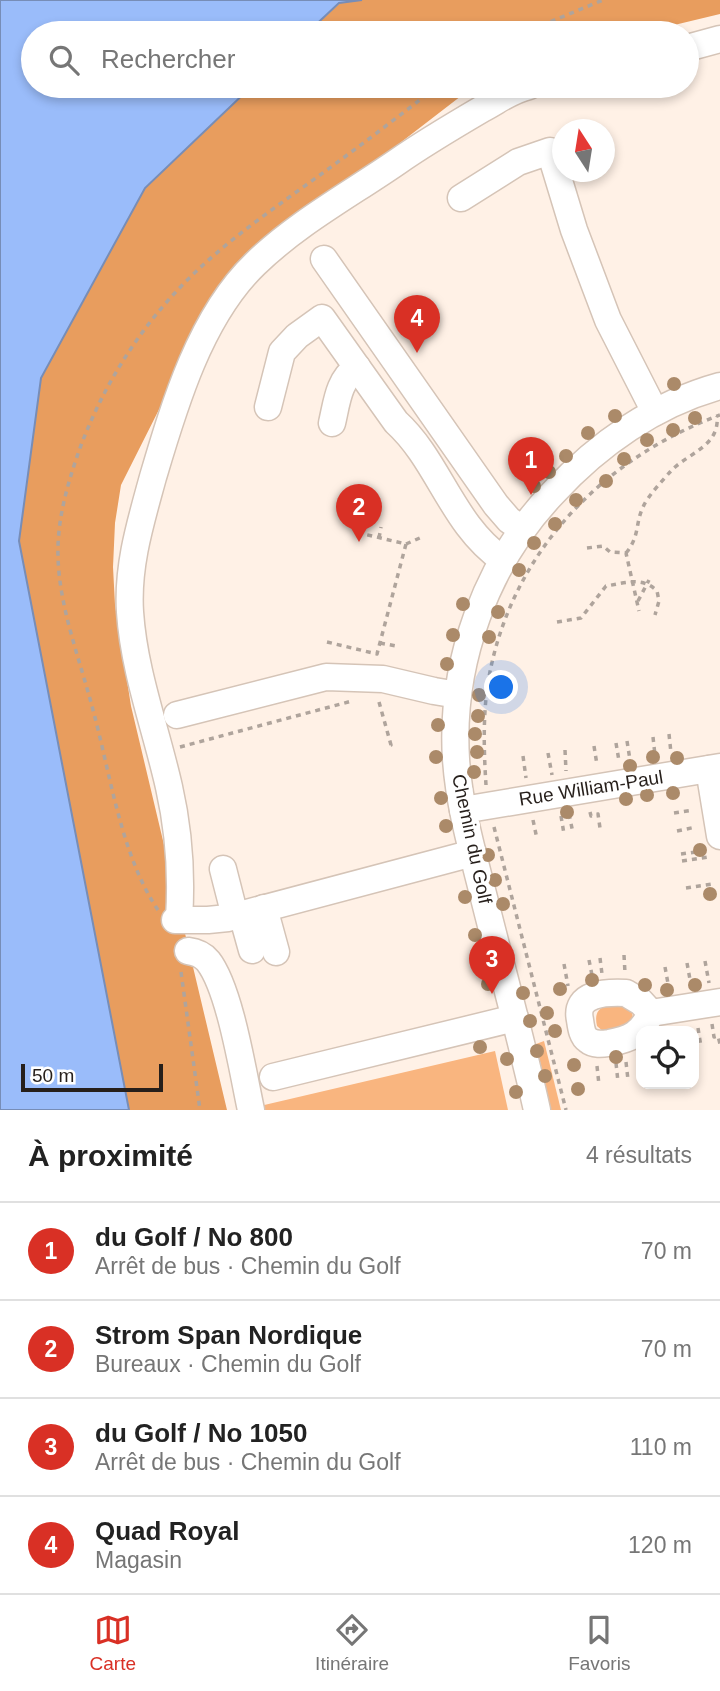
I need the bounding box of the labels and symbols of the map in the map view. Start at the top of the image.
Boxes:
north arrow [552,119,615,182]
pin: 4 [394,295,440,353]
pin: 1 [508,437,554,495]
pin: 2 [336,484,382,542]
your location [484,670,518,704]
street label: Rue William-Paul [517,766,665,810]
street label: Chemin du Golf [448,772,496,906]
pin: 3 [469,936,515,994]
scale bar [21,1061,163,1093]

